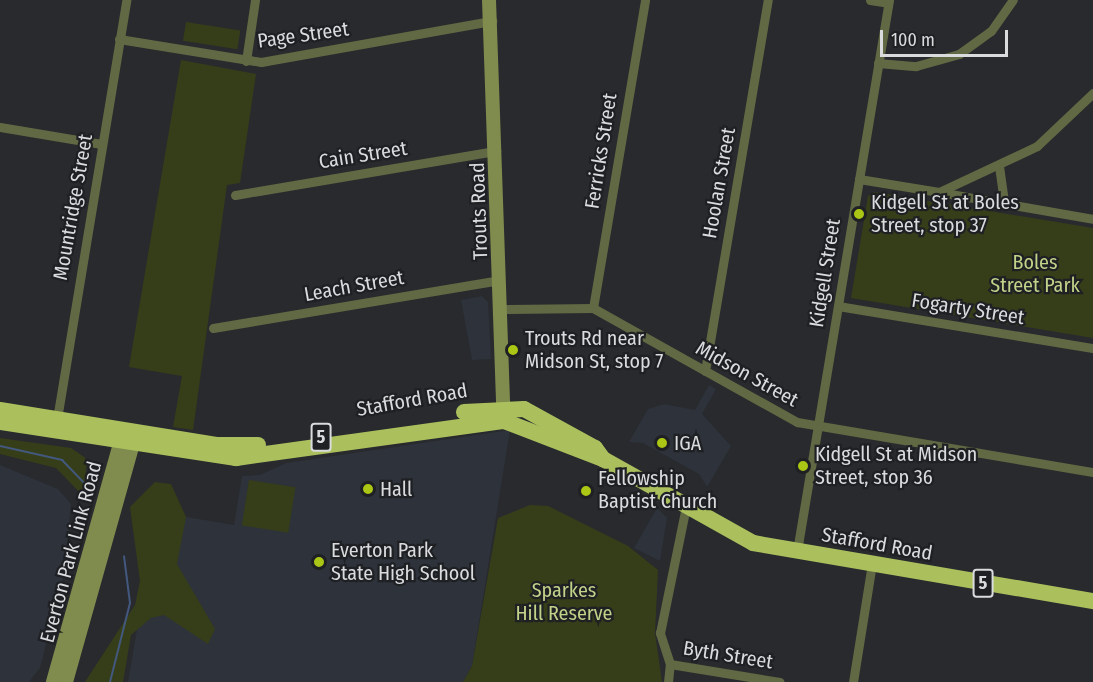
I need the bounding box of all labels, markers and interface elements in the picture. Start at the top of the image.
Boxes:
street label: Page Street [256,17,350,53]
scale bar [883,18,1010,56]
text: 100 m [891,29,935,51]
street label: Ferricks Street [580,91,622,211]
street label: Hoolan Street [697,125,741,241]
street label: Mountridge Street [48,132,98,282]
street label: Cain Street [317,136,409,174]
street label: Trouts Road [465,162,493,260]
place label: Kidgell St at Boles Street, stop 37 [871,190,1019,237]
marker: Kidgell St at Boles Street, stop 37 [852,207,866,221]
street label: Kidgell Street [805,217,845,329]
park label: Boles Street Park [990,250,1080,297]
street label: Leach Street [302,265,406,307]
street label: Fogarty Street [910,288,1026,330]
place label: Trouts Rd near Midson St, stop 7 [525,326,663,373]
street label: Midson Street [692,336,802,412]
marker: Trouts Rd near Midson St, stop 7 [506,343,520,357]
street label: Stafford Road [355,378,469,422]
road number: 5 [310,422,332,452]
place label: IGA [674,431,701,455]
marker: IGA [655,436,669,450]
place label: Kidgell St at Midson Street, stop 36 [815,442,977,489]
street label: Everton Park Link Road [35,459,107,645]
marker: Kidgell St at Midson Street, stop 36 [796,459,810,473]
place label: Fellowship Baptist Church [598,467,717,514]
place label: Hall [380,477,412,501]
marker: Hall [361,482,375,496]
marker: Fellowship Baptist Church [579,484,593,498]
street label: Stafford Road [820,522,934,566]
place label: Everton Park State High School [331,538,475,585]
marker: Everton Park State High School [312,555,326,569]
road number: 5 [972,568,994,598]
park label: Sparkes Hill Reserve [516,579,612,626]
street label: Byth Street [681,636,775,674]

